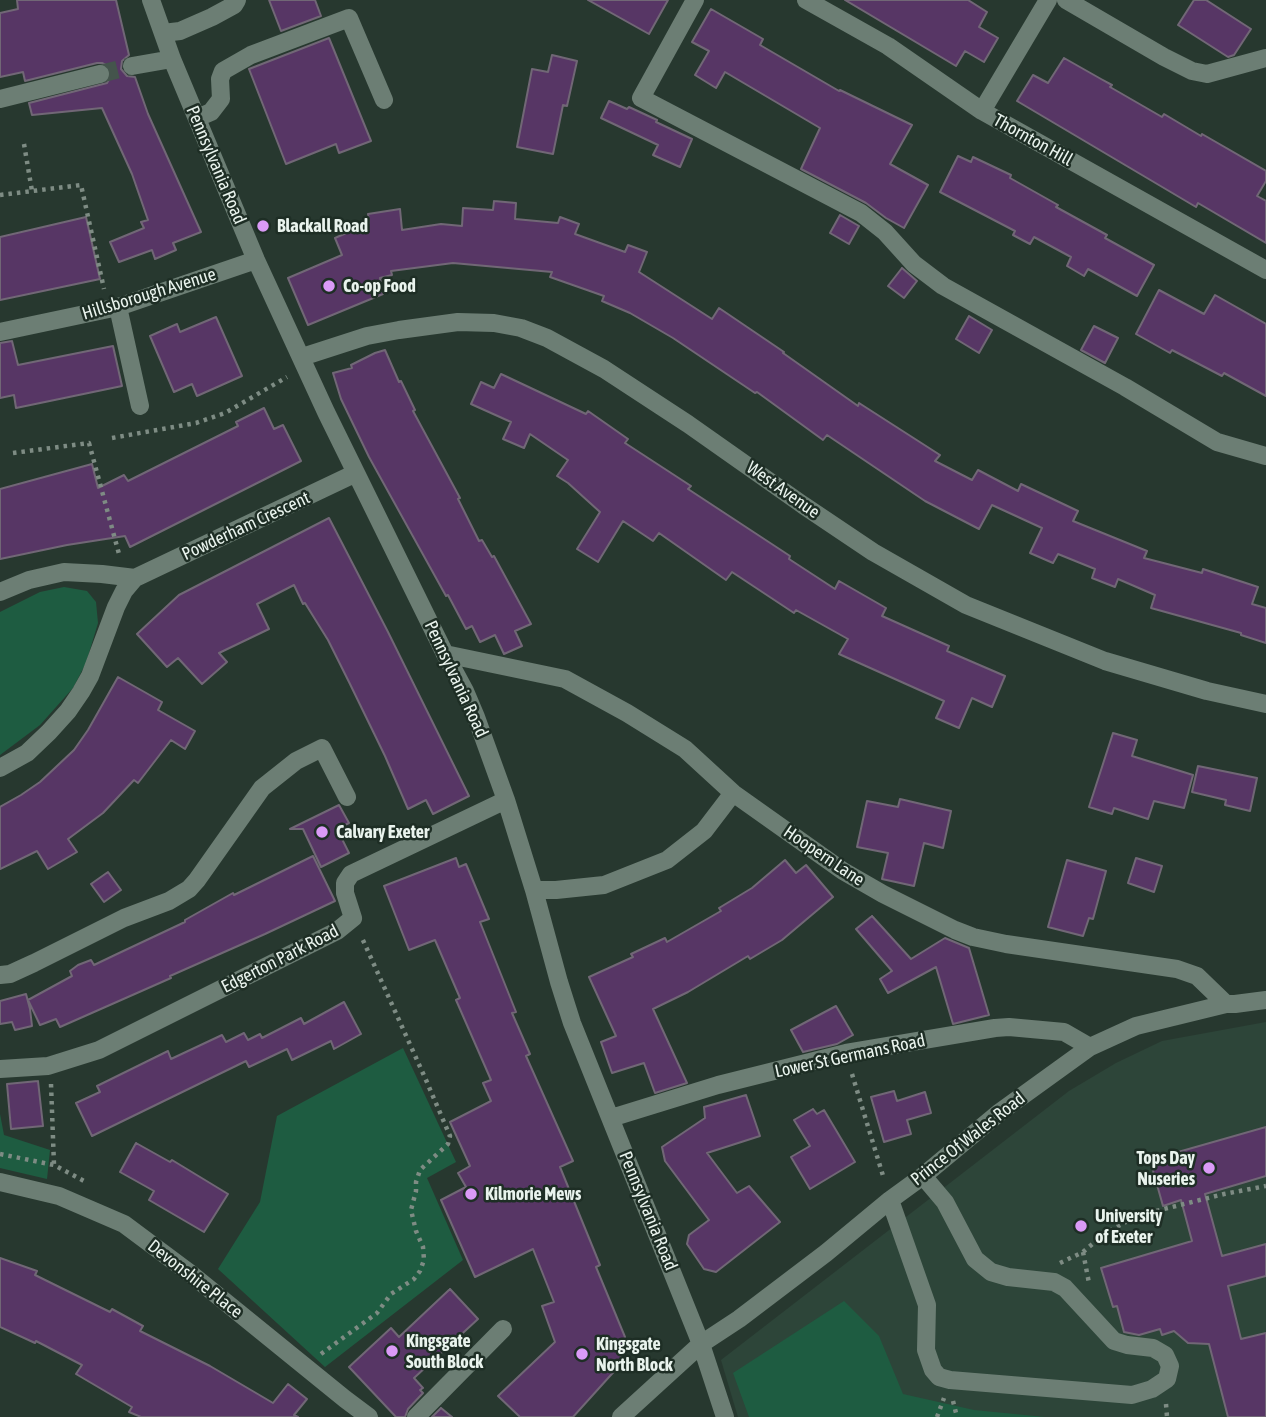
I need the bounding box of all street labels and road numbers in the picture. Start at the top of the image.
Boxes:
street label: Pennsylvania Road [181,103,251,227]
street label: Thornton Hill [989,109,1077,171]
street label: Hillsborough Avenue [80,263,218,325]
street label: West Avenue [742,457,824,523]
street label: Powderham Crescent [179,487,313,565]
street label: Pennsylvania Road [420,617,492,741]
street label: Hoopern Lane [779,821,869,891]
street label: Edgerton Park Road [218,920,342,998]
street label: Lower St Germans Road [773,1030,927,1082]
street label: Prince Of Wales Road [907,1088,1029,1190]
street label: Pennsylvania Road [614,1148,682,1274]
street label: Devonshire Place [143,1235,247,1323]

